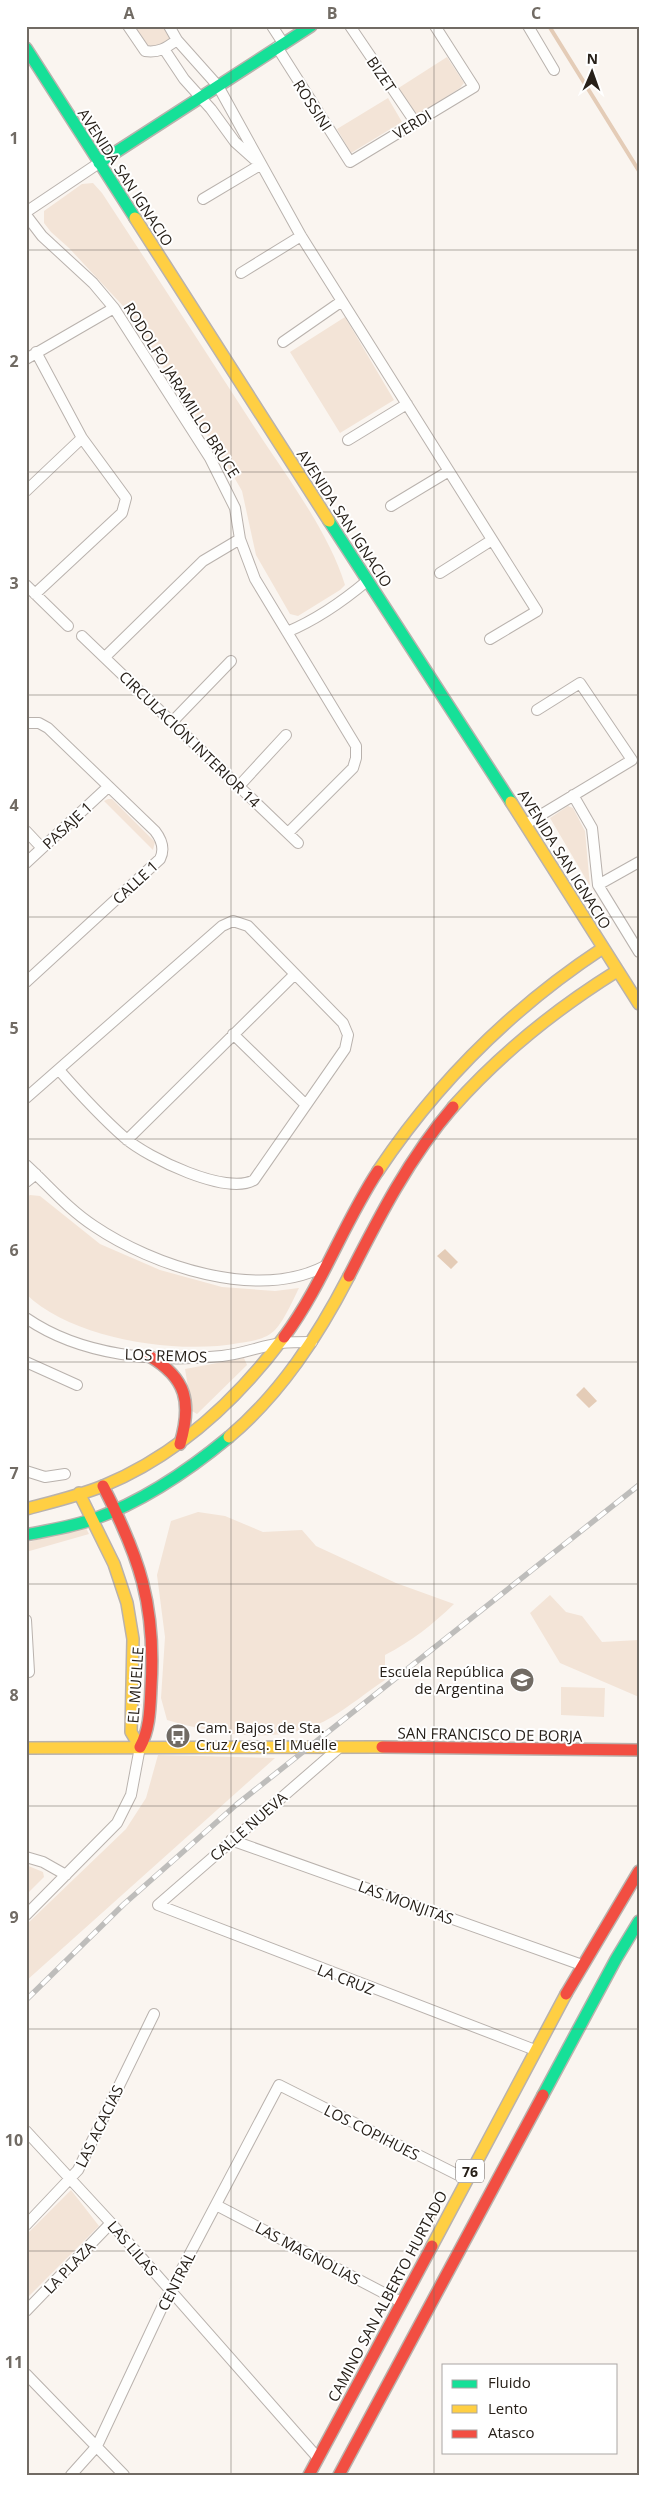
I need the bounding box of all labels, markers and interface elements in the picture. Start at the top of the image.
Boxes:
text: A [123,2,135,24]
text: B [327,2,337,24]
text: C [531,2,541,24]
north arrow [568,48,618,98]
text: N [586,49,598,68]
street label: BIZET [363,52,402,96]
street label: ROSSINI [289,76,337,134]
street label: AVENIDA SAN IGNACIO [74,104,178,250]
street label: VERDI [389,105,435,143]
text: 1 [9,127,19,149]
street label: RODOLFO JARAMILLO BRUCE [120,298,244,482]
text: 2 [9,350,19,372]
street label: AVENIDA SAN IGNACIO [293,445,397,591]
text: 3 [9,572,19,594]
street label: CIRCULACIÓN INTERIOR 14 [115,666,265,812]
street label: AVENIDA SAN IGNACIO [514,786,616,932]
text: 4 [9,794,19,816]
street label: PASAJE 1 [38,797,96,853]
street label: CALLE 1 [108,856,162,908]
text: 5 [9,1017,19,1039]
text: 6 [9,1239,19,1261]
street label: LOS REMOS [124,1344,208,1366]
text: 7 [9,1462,19,1484]
street label: EL MUELLE [122,1646,148,1724]
place label: Escuela República de Argentina [379,1661,504,1698]
school or university icon: Escuela República de Argentina [509,1667,535,1693]
text: 8 [9,1684,19,1706]
place label: Cam. Bajos de Sta. Cruz / esq. El Muelle [196,1717,337,1754]
street label: SAN FRANCISCO DE BORJA [397,1722,583,1746]
bus stop icon: Cam. Bajos de Sta. Cruz / esq. El Muelle [165,1723,191,1749]
street label: CALLE NUEVA [205,1787,291,1865]
street label: LAS MONJITAS [356,1875,456,1929]
text: 9 [9,1906,19,1928]
street label: LA CRUZ [315,1959,377,1999]
street label: LAS ACACIAS [70,2082,128,2170]
street label: LOS COPIHUES [321,2099,423,2165]
text: 10 [5,2129,23,2151]
road number: 76 [456,2160,484,2182]
street label: CAMINO SAN ALBERTO HURTADO [323,2187,451,2405]
street label: LAS LILAS [103,2216,163,2280]
street label: LAS MAGNOLIAS [252,2217,364,2289]
street label: LA PLAZA [39,2236,99,2298]
street label: CENTRAL [153,2248,199,2314]
text: 11 [5,2351,23,2373]
legend [442,2364,618,2454]
text: Fluido [488,2372,531,2392]
text: Lento [488,2398,528,2418]
text: Atasco [488,2422,535,2442]

